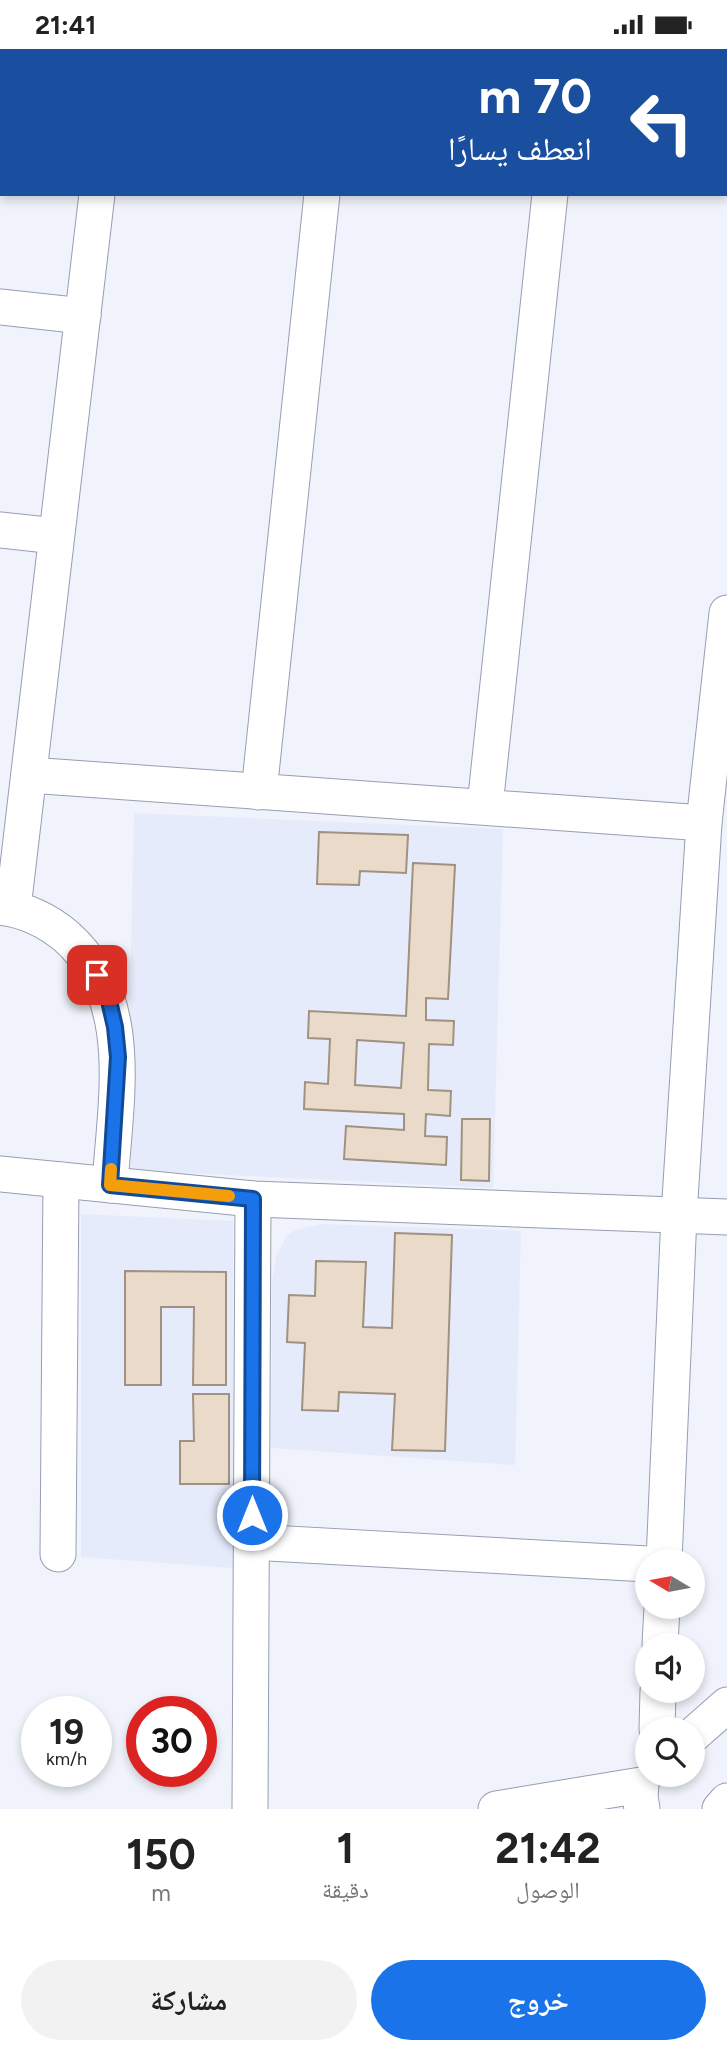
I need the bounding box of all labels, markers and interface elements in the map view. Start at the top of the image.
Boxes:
text: 21:41 [35,9,96,41]
text: 70 m [479,66,592,125]
icon: left [616,77,707,168]
text: انعطف يسارًا [448,130,592,168]
pin [67,945,127,1005]
icon: arrive [78,956,116,994]
position arrow [215,1478,289,1552]
north arrow [635,1549,705,1619]
map controls [635,1549,705,1787]
button: sound [635,1633,705,1703]
speed limit sign: 30 [126,1696,217,1787]
text: 19 [49,1711,84,1753]
button: search [635,1717,705,1787]
text: km/h [46,1748,87,1770]
text: 1 [337,1823,354,1874]
text: 21:42 [495,1823,601,1874]
text: 150 [126,1829,196,1880]
text: دقيقة [322,1876,369,1904]
text: الوصول [516,1876,580,1904]
text: m [151,1879,171,1907]
button: مشاركة [21,1960,357,2040]
button: خروج [371,1960,706,2040]

